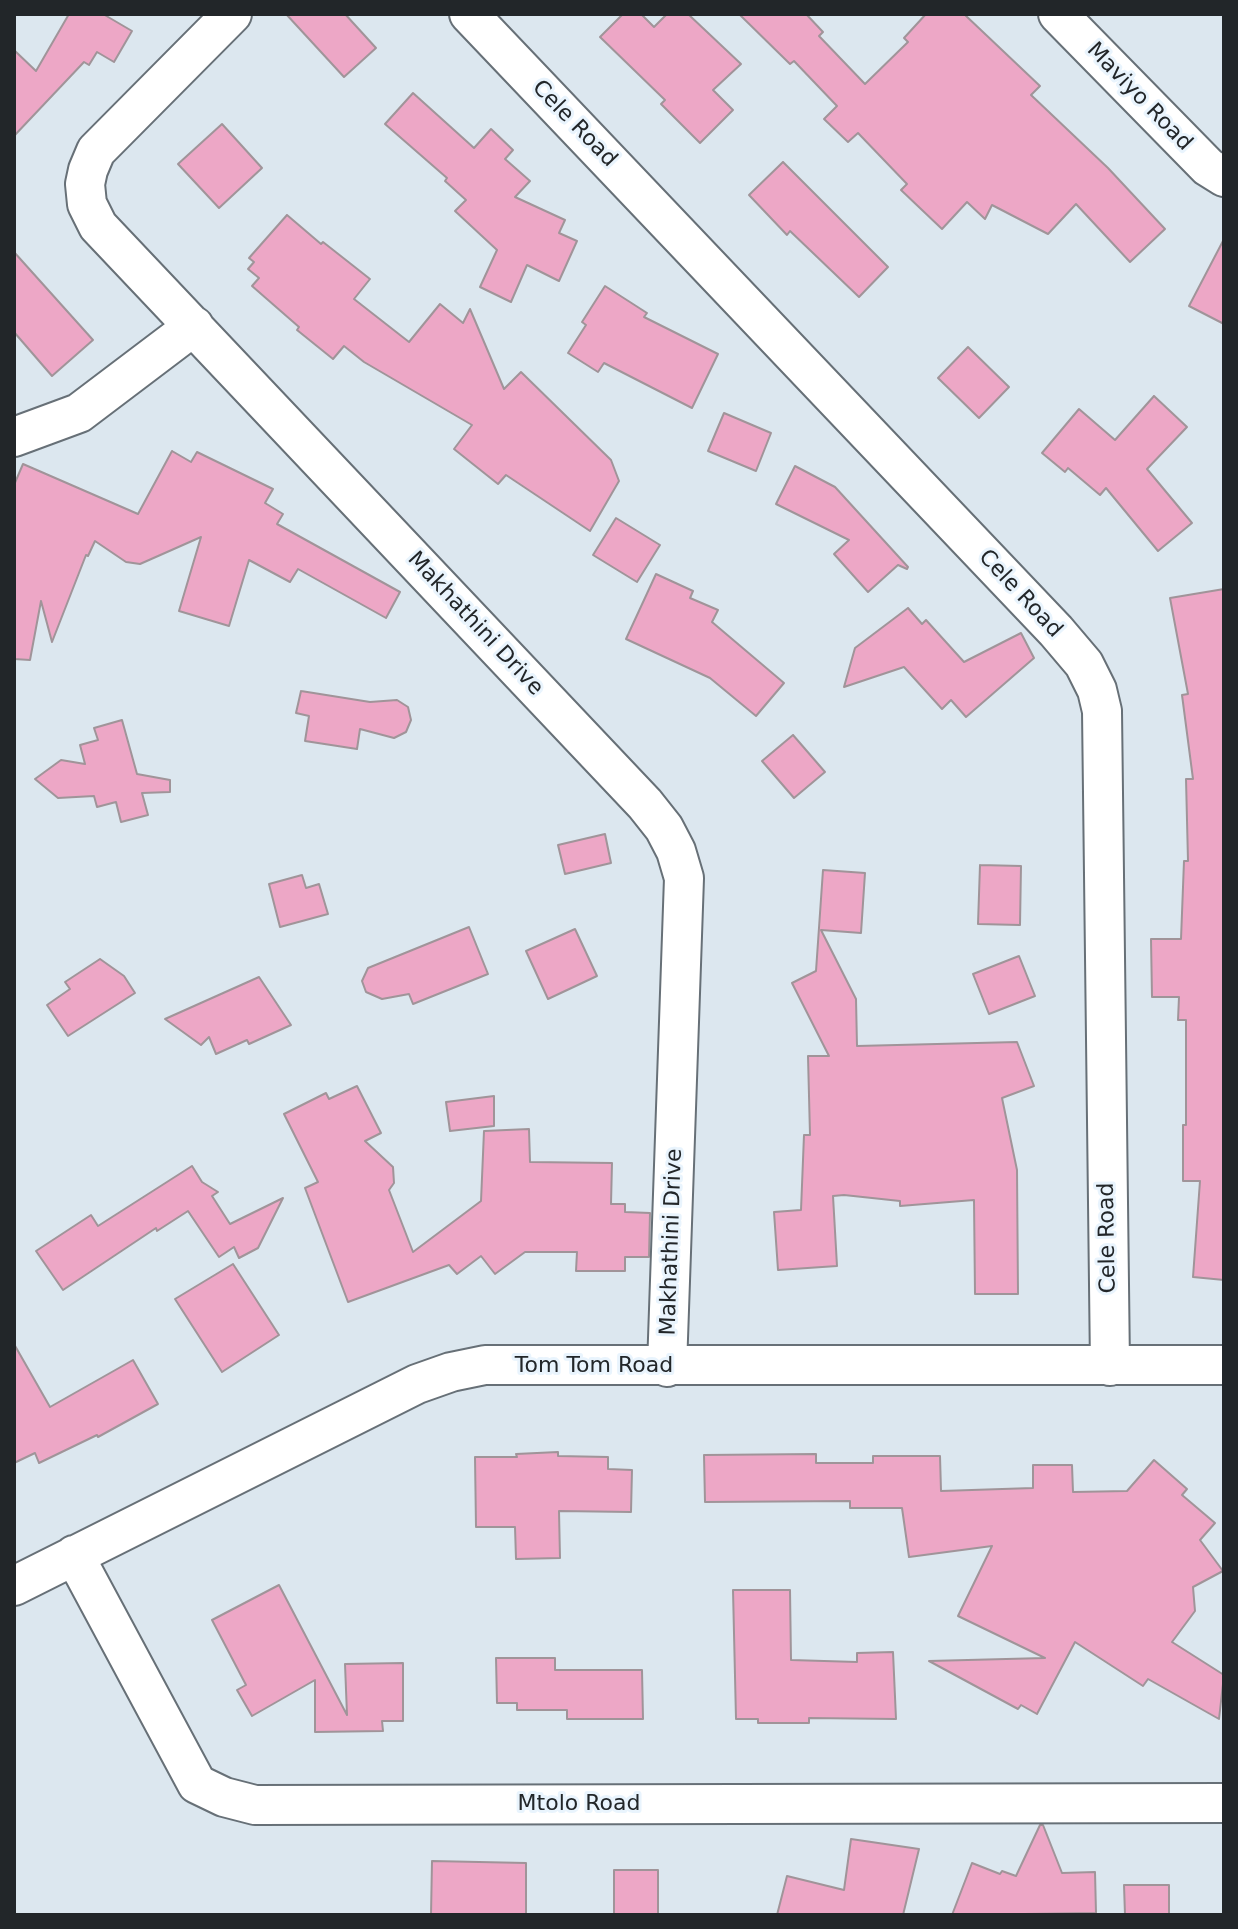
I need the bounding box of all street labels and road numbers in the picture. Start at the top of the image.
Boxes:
street label: Maviyo Road [1081,37,1197,157]
street label: Cele Road [526,75,622,173]
street label: Cele Road [973,545,1067,643]
street label: Makhathini Drive [402,547,548,701]
street label: Makhathini Drive [656,1148,688,1336]
street label: Cele Road [1094,1182,1122,1294]
street label: Tom Tom Road [515,1353,673,1379]
street label: Mtolo Road [518,1791,640,1817]

